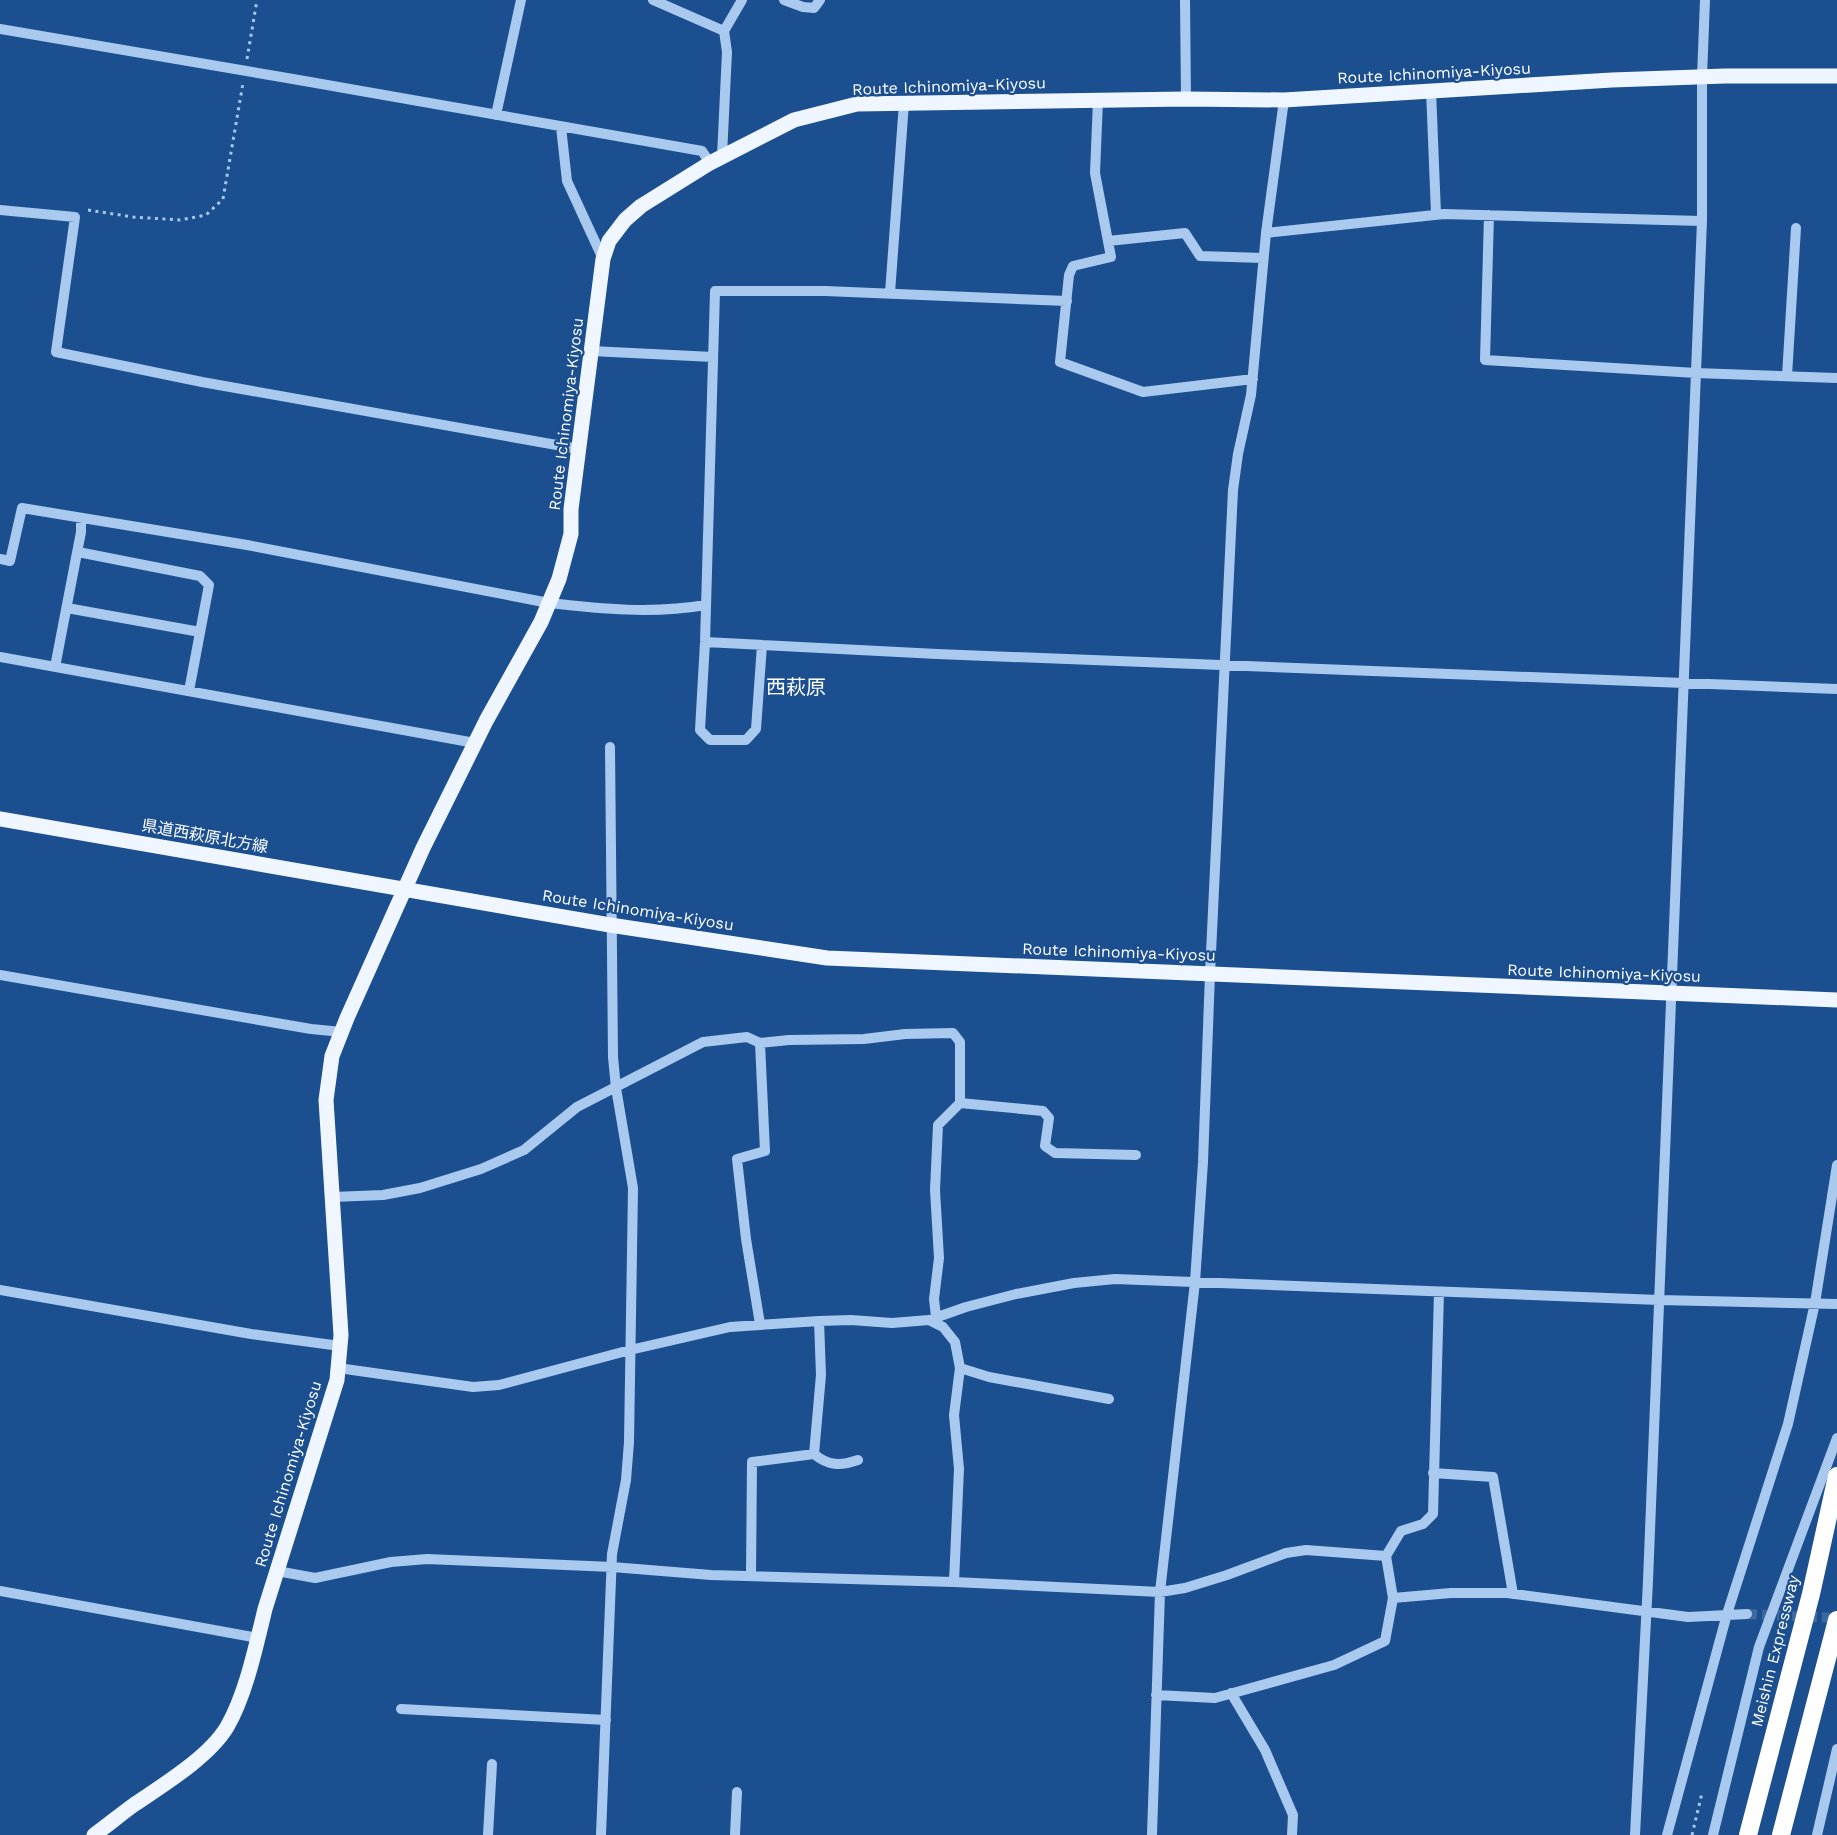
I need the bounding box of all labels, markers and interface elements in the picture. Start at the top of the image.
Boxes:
street label: Route Ichinomiya-Kiyosu [1337,58,1531,88]
street label: Route Ichinomiya-Kiyosu [852,73,1046,99]
street label: Route Ichinomiya-Kiyosu [545,317,587,511]
district label: 西萩原 [766,675,826,699]
street label: 県道西萩原北方線 [140,816,270,856]
street label: Route Ichinomiya-Kiyosu [541,885,735,935]
street label: Route Ichinomiya-Kiyosu [1022,939,1216,965]
street label: Route Ichinomiya-Kiyosu [1507,960,1701,986]
street label: Route Ichinomiya-Kiyosu [251,1379,325,1569]
street label: Meishin Expressway [1747,1572,1803,1729]

